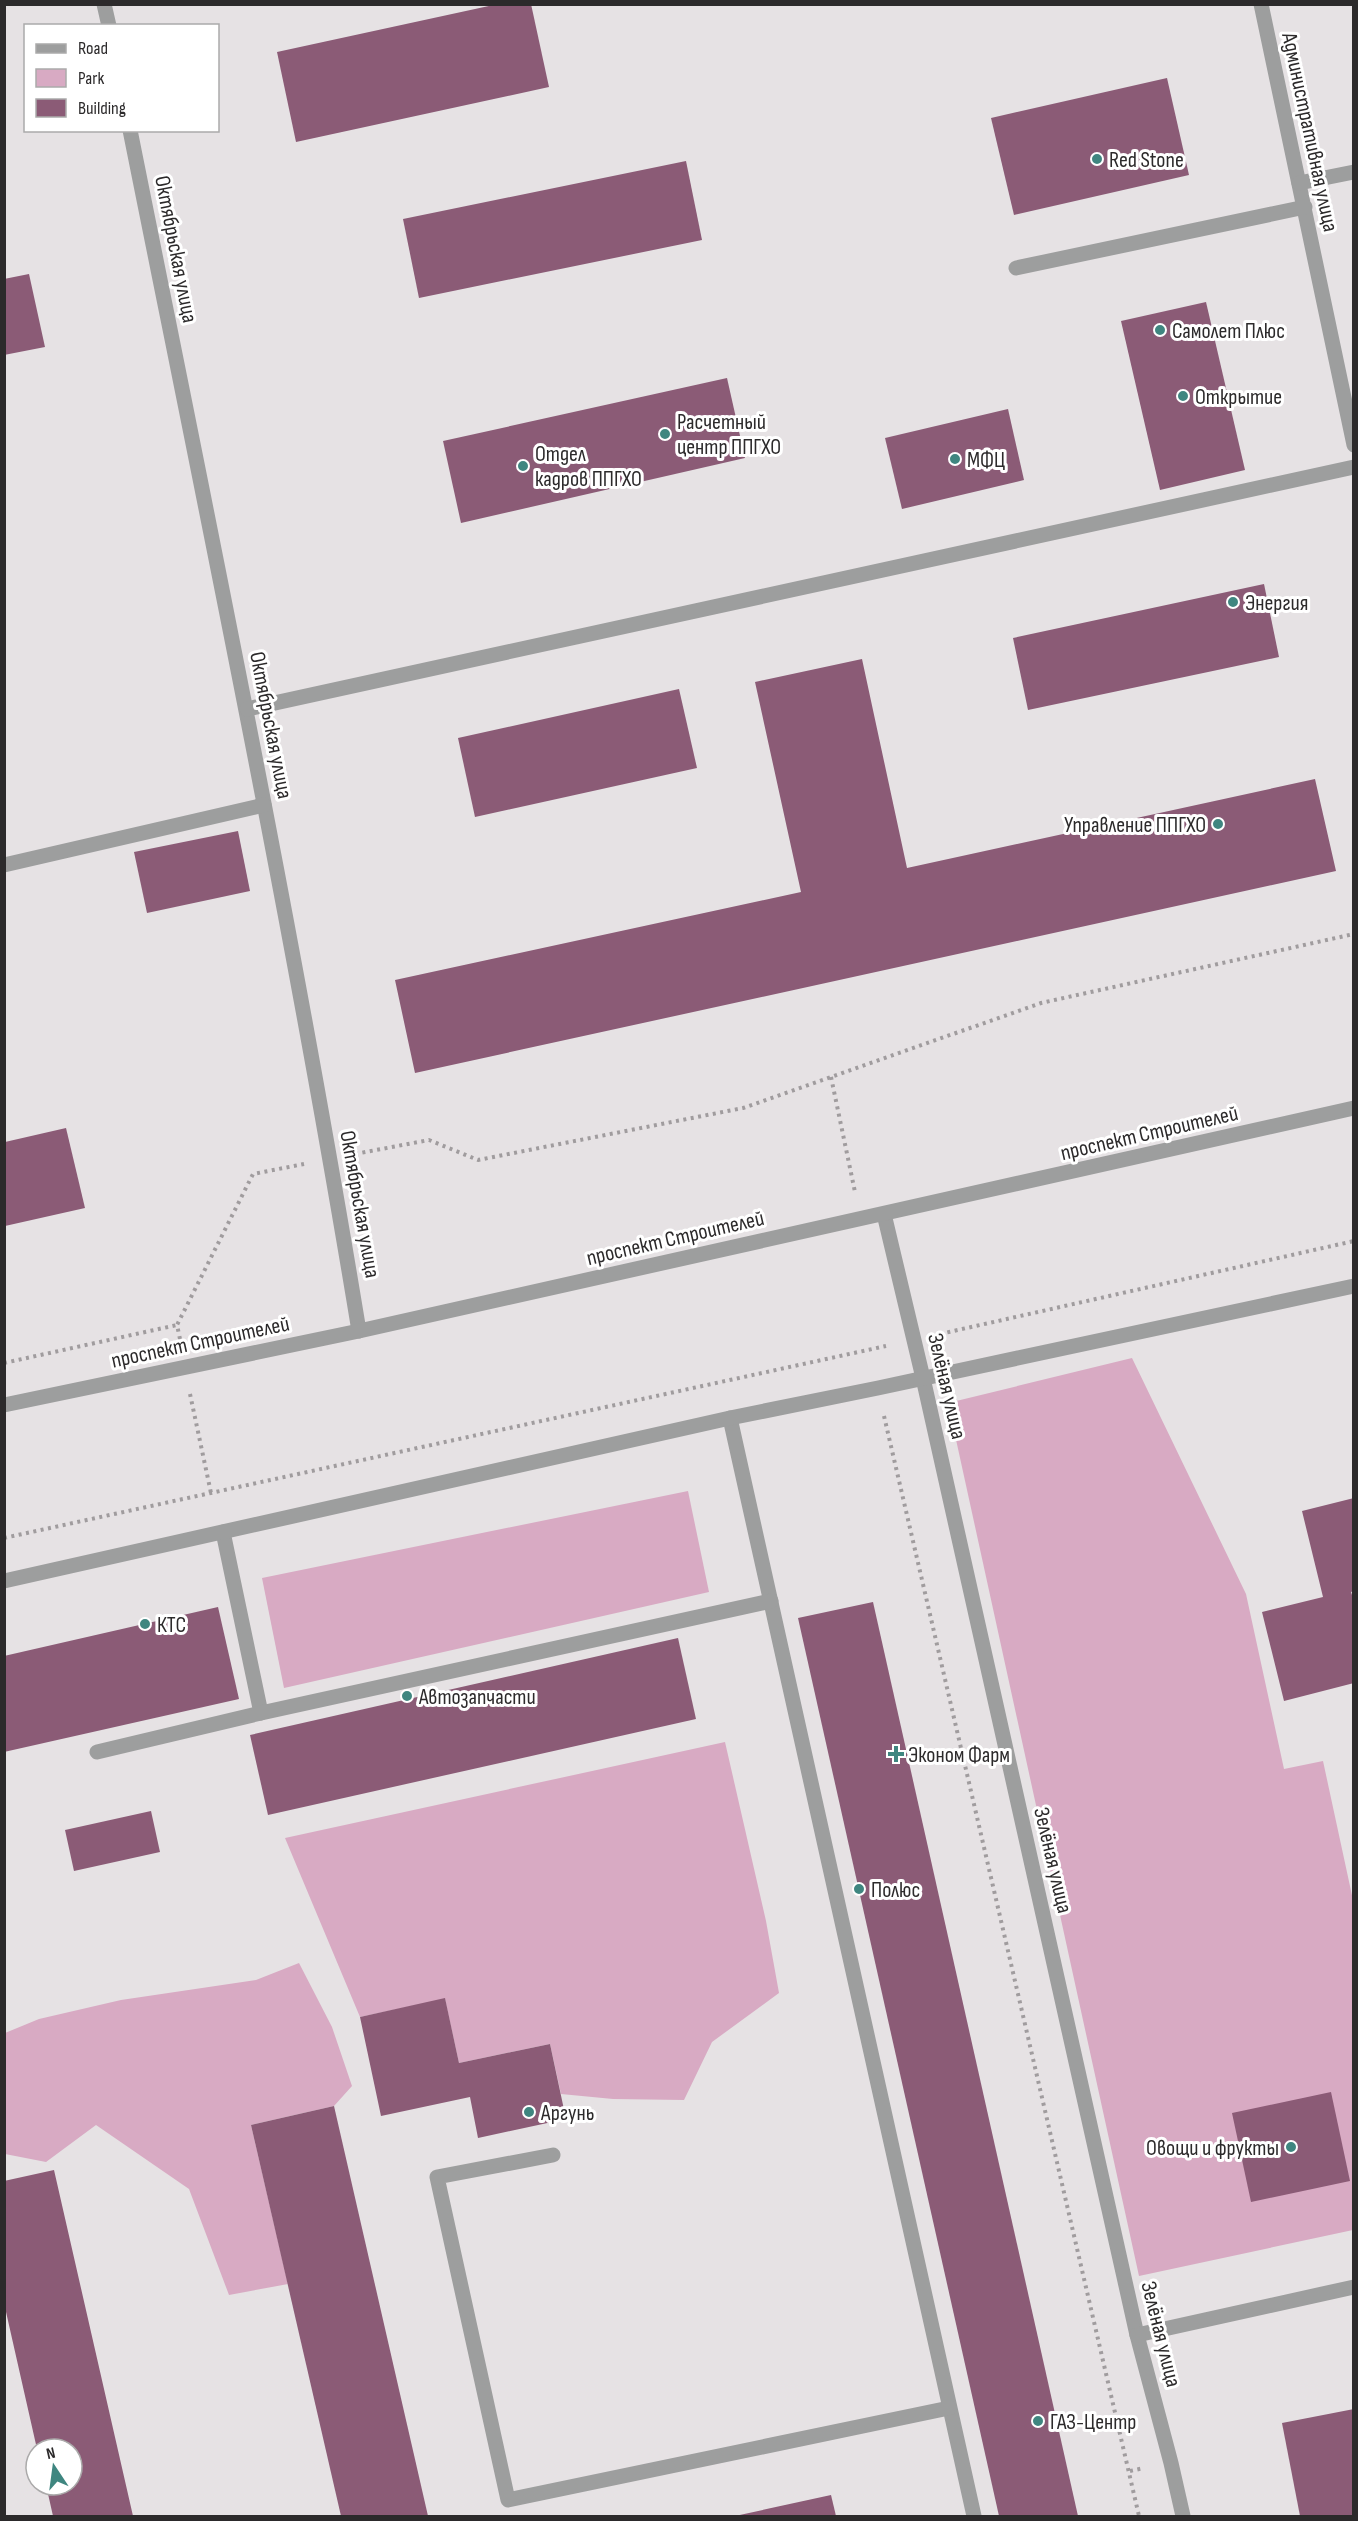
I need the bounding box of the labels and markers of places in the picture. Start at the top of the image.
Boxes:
place label: Red Stone [1109,147,1184,174]
marker: Red Stone [1090,152,1104,166]
place label: Самолет Плюс [1172,318,1285,345]
marker: Самолет Плюс [1153,323,1167,337]
place label: Открытие [1195,384,1282,411]
marker: Открытие [1176,389,1190,403]
place label: Расчетный центр ППГХО [677,409,781,461]
marker: Расчетный центр ППГХО [658,427,672,441]
place label: Отдел кадров ППГХО [535,441,642,493]
place label: МФЦ [967,447,1005,474]
marker: МФЦ [948,452,962,466]
marker: Отдел кадров ППГХО [516,459,530,473]
place label: Энергия [1245,590,1308,617]
marker: Энергия [1226,595,1240,609]
place label: Управление ППГХО [1064,812,1206,839]
marker: Управление ППГХО [1211,817,1225,831]
place label: КТС [157,1612,186,1639]
marker: КТС [138,1617,152,1631]
place label: Автозапчасти [418,1684,536,1711]
marker: Автозапчасти [400,1689,414,1703]
place label: Эконом Фарм [908,1742,1010,1769]
marker: Эконом Фарм [889,1747,903,1761]
place label: Полюс [871,1877,920,1904]
marker: Полюс [852,1882,866,1896]
place label: Аргунь [540,2100,594,2127]
marker: Аргунь [522,2105,536,2119]
place label: Овощи и фрукты [1146,2135,1279,2162]
marker: Овощи и фрукты [1284,2140,1298,2154]
place label: ГАЗ-Центр [1050,2409,1136,2436]
marker: ГАЗ-Центр [1031,2414,1045,2428]

